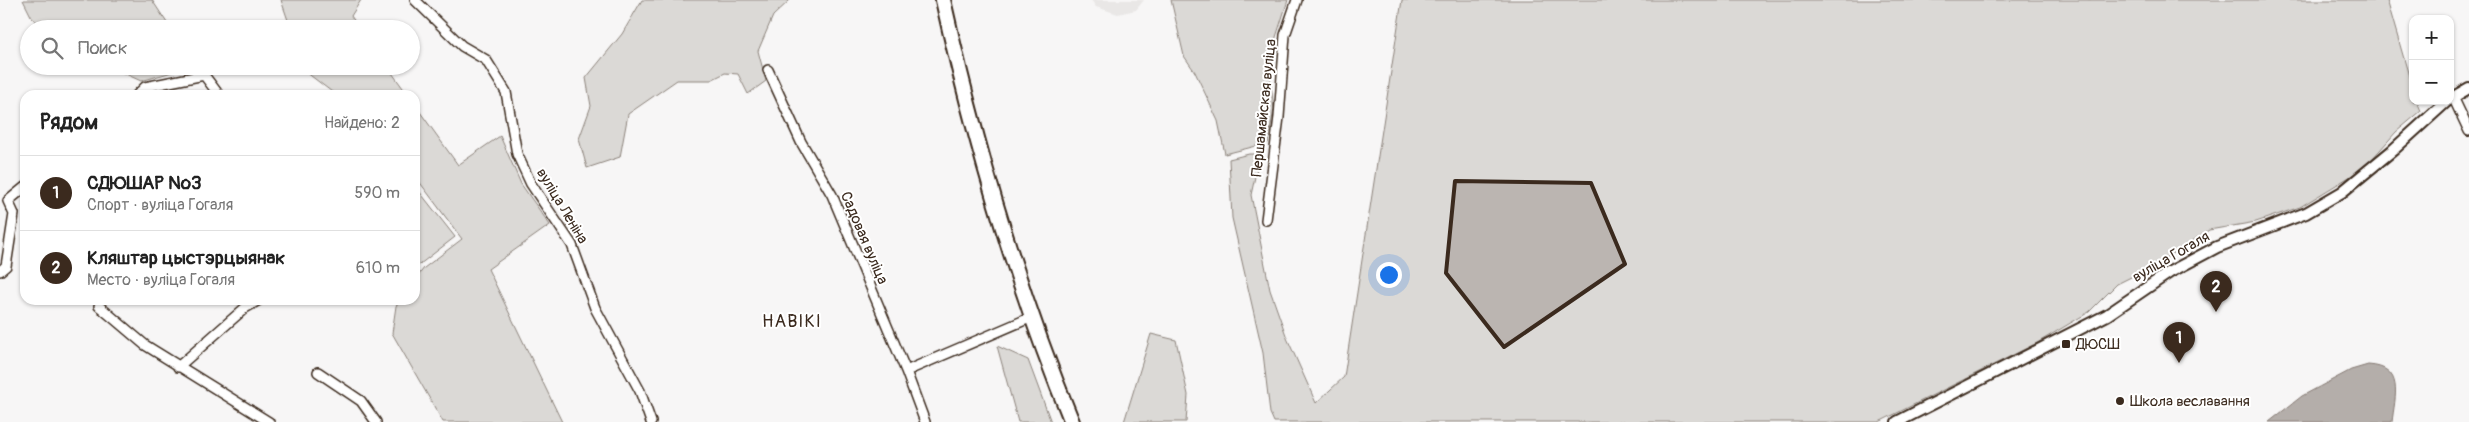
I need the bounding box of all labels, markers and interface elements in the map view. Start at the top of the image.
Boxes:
map controls [2409,15,2454,105]
button: + [2409,15,2454,60]
search box [20,20,420,75]
icon: search [38,34,66,62]
text: Поиск [78,36,128,60]
street label: Першамайская вуліца [1247,38,1281,178]
button: − [2409,60,2454,105]
text: Рядом [40,109,98,136]
text: Найдено: 2 [324,113,400,133]
street label: вуліца Леніна [532,165,592,247]
text: СДЮШАР №3 [87,171,202,195]
text: 1 [53,183,59,203]
text: 590 m [354,183,400,203]
street label: Садовая вуліца [836,189,892,287]
text: Спорт · вуліца Гогаля [87,195,233,215]
street label: вуліца Гогаля [2129,227,2213,287]
text: Кляштар цыстэрцыянак [87,246,285,270]
text: 2 [52,258,60,278]
text: 610 m [356,258,400,278]
your location [1376,262,1402,288]
text: Место · вуліца Гогаля [87,270,235,290]
pin: 2 [2200,271,2232,312]
district label: НАВІКІ [762,310,822,333]
pin: 1 [2163,322,2195,363]
place label: ДЮСШ [2075,335,2120,354]
marker: ДЮСШ [2060,338,2072,350]
place label: Школа веславання [2130,392,2250,411]
marker: Школа веславання [2114,395,2126,407]

